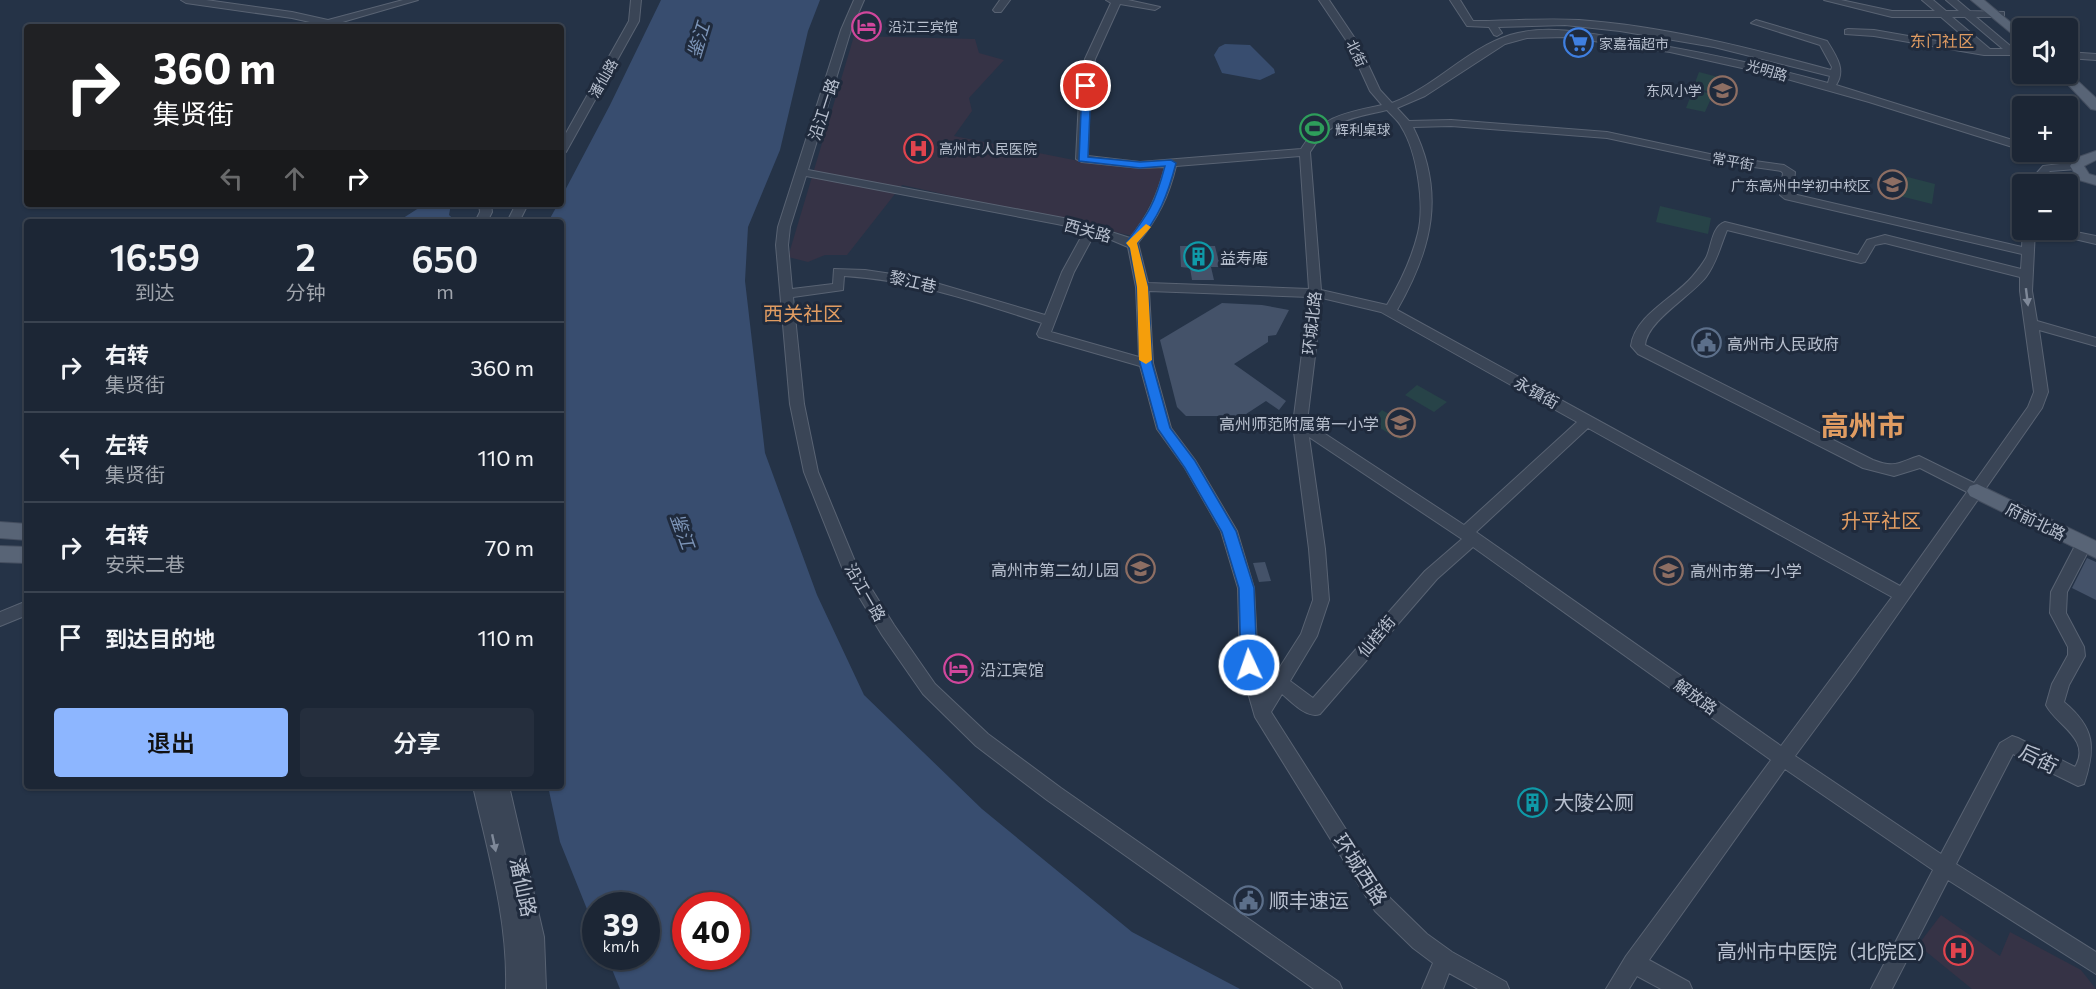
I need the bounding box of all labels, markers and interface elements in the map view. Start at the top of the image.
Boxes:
hotel icon: 沿江三宾馆 [851,10,883,42]
water label: 鉴江 [682,18,714,60]
place label: 沿江三宾馆 [888,18,958,35]
map controls [2012,18,2078,240]
button: sound [2012,18,2078,84]
supermarket icon: 家嘉福超市 [1562,27,1594,59]
district label: 东门社区 [1910,31,1974,50]
place label: 家嘉福超市 [1599,35,1669,52]
street label: 北街 [1343,37,1371,69]
text: 360 m [153,41,276,93]
icon: right [54,48,132,126]
street label: 潘仙路 [585,56,621,100]
street label: 光明路 [1744,56,1790,84]
pin [1060,60,1111,111]
icon: arrive [1069,69,1102,102]
school or university icon: 东风小学 [1707,74,1739,106]
street label: 沿江一路 [804,76,842,142]
place label: 东风小学 [1646,82,1702,99]
button: + [2012,96,2078,162]
text: 集贤街 [153,97,234,130]
sports icon: 辉利桌球 [1298,113,1330,145]
place label: 辉利桌球 [1335,121,1391,138]
hospital icon: 高州市人民医院 [902,132,934,164]
place label: 高州市人民医院 [939,140,1037,157]
street label: 常平街 [1711,149,1755,173]
icon: left [215,162,248,195]
icon: ahead [278,162,311,195]
icon: right [341,162,374,195]
school or university icon: 广东高州中学初中校区 [1876,169,1908,201]
button: − [2012,174,2078,240]
place label: 广东高州中学初中校区 [1731,177,1871,194]
street label: 西关路 [1062,215,1114,245]
text: 16:59 [110,234,200,278]
text: 2 [296,234,316,278]
text: 650 [411,236,478,280]
building icon: 益寿庵 [1183,241,1215,273]
place label: 益寿庵 [1220,248,1268,267]
street label: 黎江巷 [887,266,939,296]
text: m [436,279,454,303]
text: 到达 [135,280,175,304]
text: 分钟 [286,280,326,304]
one-way arrow [2022,288,2032,307]
street label: 环城北路 [1298,290,1324,356]
district label: 西关社区 [763,301,843,325]
public building icon: 高州市人民政府 [1690,327,1722,359]
place label: 高州市人民政府 [1727,334,1839,353]
text: 右转 [105,341,149,368]
icon: right [54,351,87,384]
text: 360 m [470,354,534,381]
text: 集贤街 [105,372,165,396]
street label: 永镇街 [1511,372,1563,412]
school or university icon: 高州师范附属第一小学 [1384,407,1416,439]
district label: 高州市 [1821,408,1905,442]
place label: 高州师范附属第一小学 [1219,414,1379,433]
text: 左转 [105,431,149,458]
icon: left [54,441,87,474]
text: 110 m [477,444,534,471]
text: 集贤街 [105,462,165,486]
street label: 府前北路 [2003,498,2069,544]
district label: 升平社区 [1841,508,1921,532]
water label: 鉴江 [667,510,700,554]
text: 右转 [105,521,149,548]
icon: right [54,531,87,564]
text: 70 m [485,534,534,561]
text: 安荣二巷 [105,552,185,576]
school or university icon: 高州市第二幼儿园 [1124,553,1156,585]
school or university icon: 高州市第一小学 [1653,554,1685,586]
street label: 沿江一路 [842,560,890,624]
place label: 高州市第二幼儿园 [991,560,1119,579]
place label: 高州市第一小学 [1690,561,1802,580]
street label: 仙桂街 [1353,612,1399,660]
icon: arrive [54,621,87,654]
text: 110 m [477,624,534,651]
text: 到达目的地 [105,625,215,652]
position arrow [1217,633,1281,697]
hotel icon: 沿江宾馆 [943,653,975,685]
place label: 沿江宾馆 [980,660,1044,679]
street label: 解放路 [1671,674,1721,718]
button: 退出 [54,708,288,777]
button: 分享 [300,708,534,777]
street label: 后街 [2016,738,2062,778]
building icon: 大陵公厕 [1517,786,1549,818]
place label: 大陵公厕 [1554,790,1634,814]
street label: 环城西路 [1329,829,1393,909]
one-way arrow [490,834,499,853]
street label: 潘仙路 [506,855,542,919]
public building icon: 顺丰速运 [1232,884,1264,916]
place label: 顺丰速运 [1269,888,1349,912]
speed limit sign: 40 [672,892,750,970]
text: 39 [603,905,639,942]
hospital icon: 高州市中医院（北院区） [1942,935,1974,967]
text: km/h [603,937,639,955]
place label: 高州市中医院（北院区） [1717,939,1937,963]

